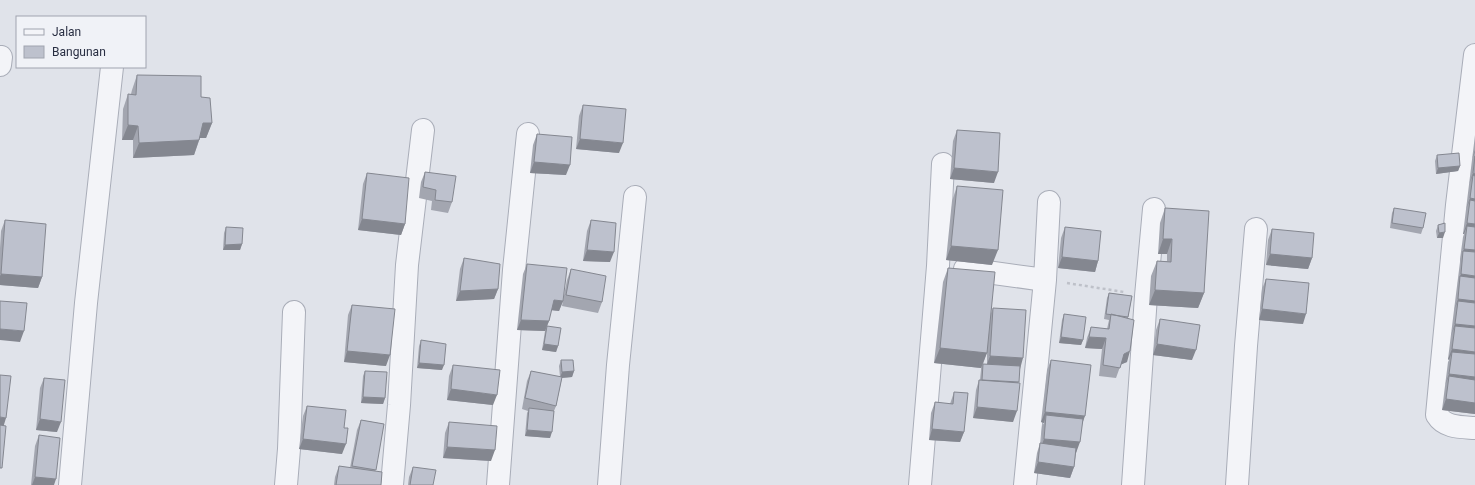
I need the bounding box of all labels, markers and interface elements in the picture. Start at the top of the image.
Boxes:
legend [16,16,146,68]
text: Jalan [52,25,81,39]
text: Bangunan [52,45,106,59]

